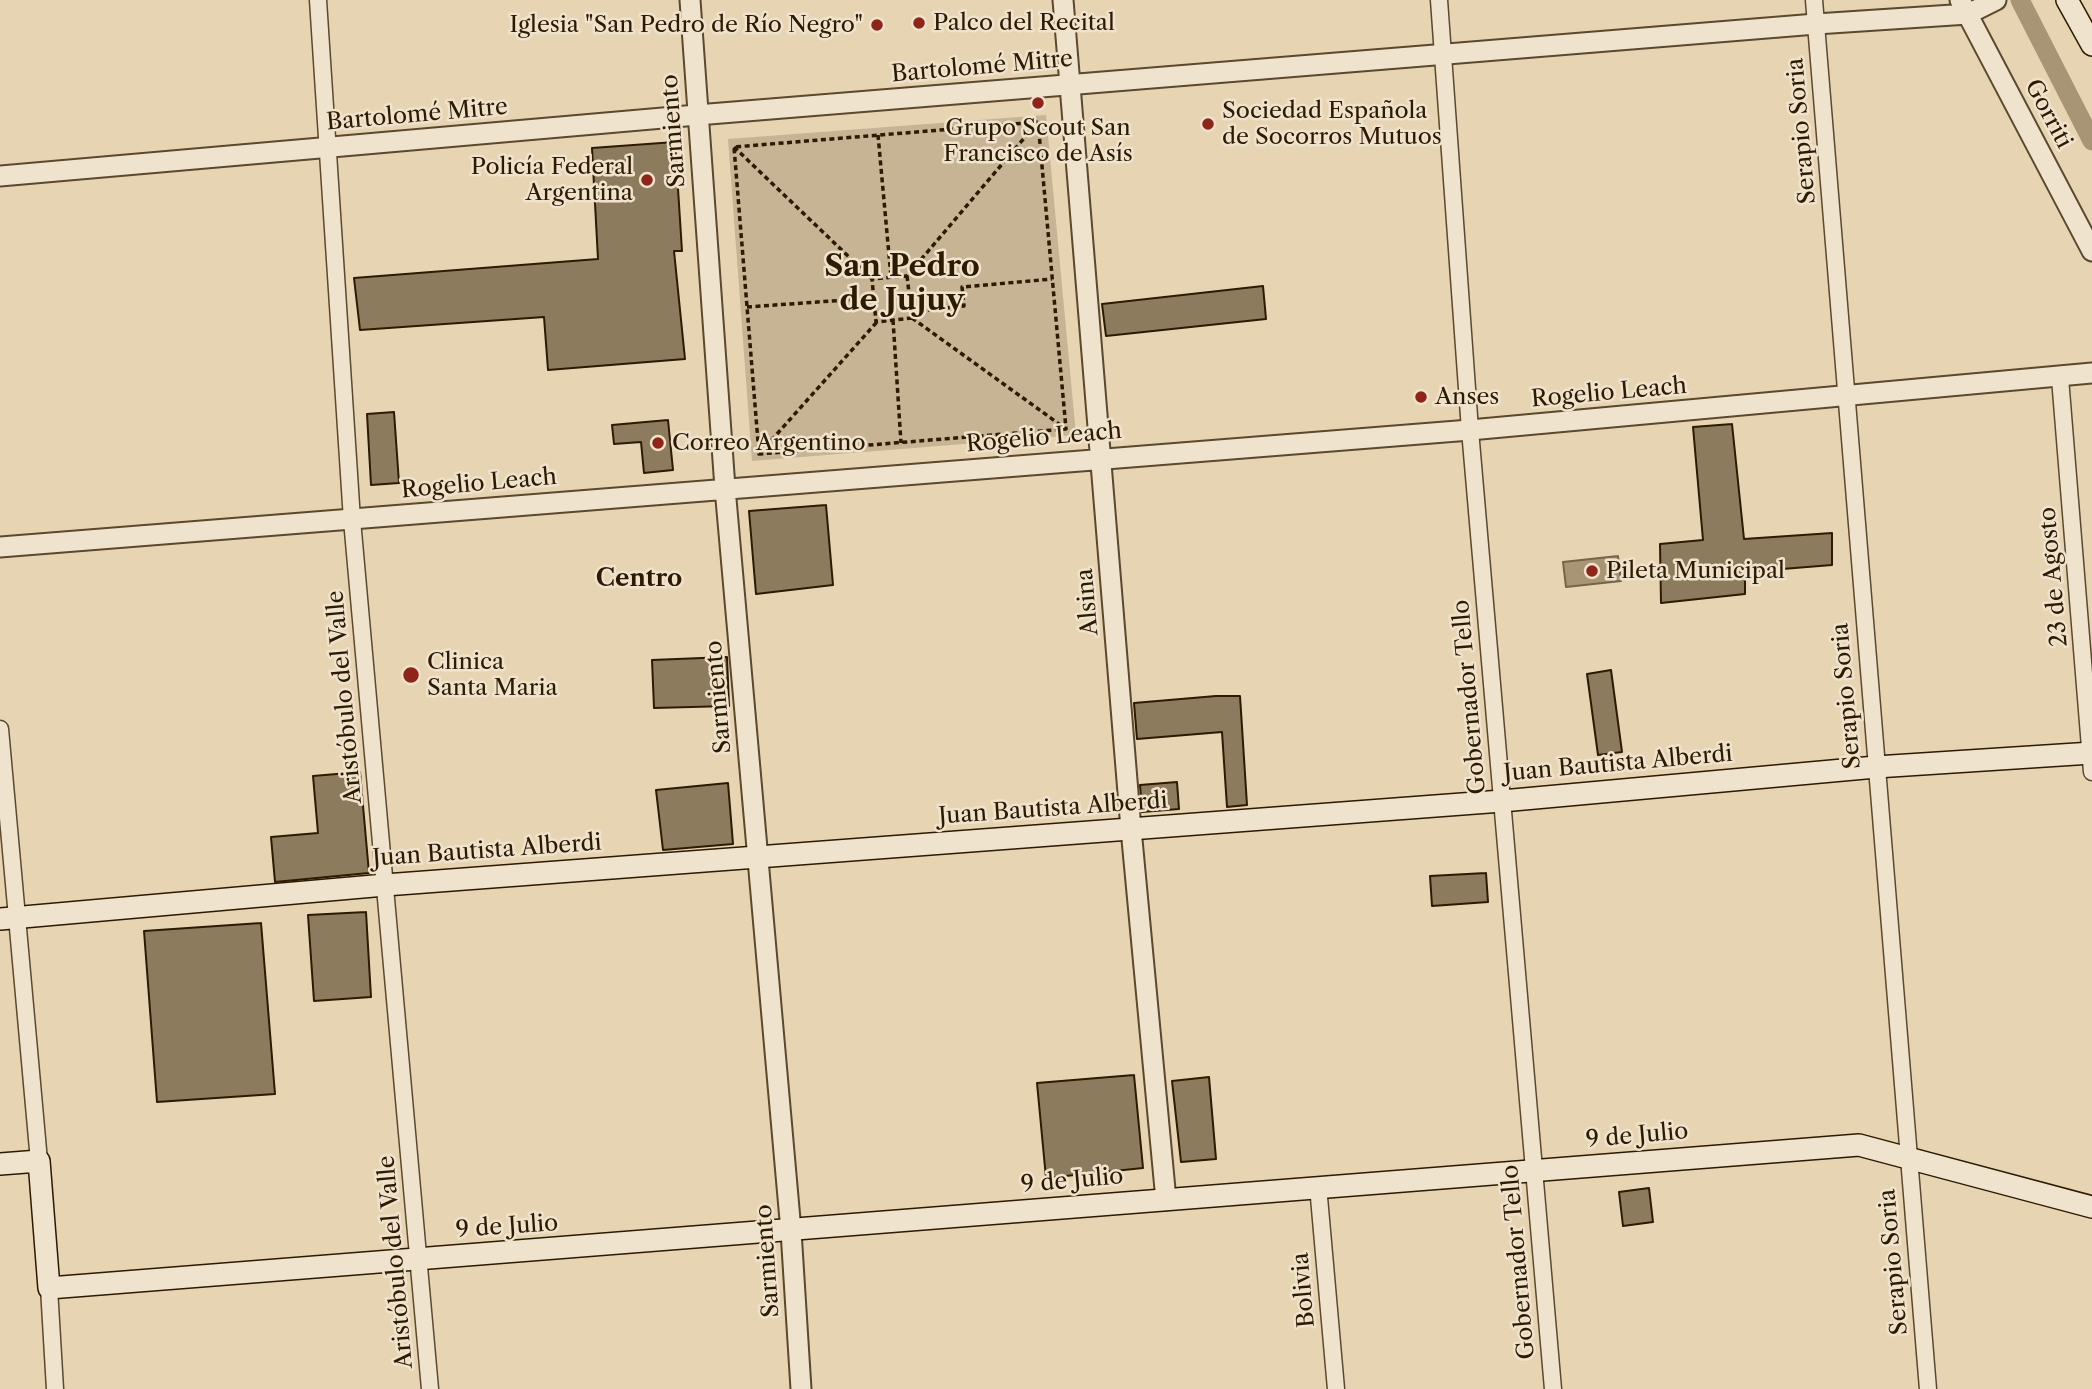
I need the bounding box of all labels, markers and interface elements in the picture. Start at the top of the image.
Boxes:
place label: Palco del Recital [933,9,1115,37]
place label: Iglesia "San Pedro de Río Negro" [510,11,863,39]
marker: Palco del Recital [911,15,927,31]
marker: Iglesia "San Pedro de Río Negro" [869,17,885,33]
street label: Bartolomé Mitre [890,45,1074,89]
street label: Serapio Soria [1782,57,1822,205]
street label: Sarmiento [656,73,692,189]
street label: Gorriti [2018,75,2078,153]
street label: Bartolomé Mitre [325,93,509,137]
marker: Grupo Scout San Francisco de Asís [1030,95,1046,111]
place label: Sociedad Española de Socorros Mutuos [1222,97,1442,151]
place label: Grupo Scout San Francisco de Asís [943,114,1133,168]
marker: Sociedad Española de Socorros Mutuos [1200,116,1216,132]
place label: Policía Federal Argentina [471,153,633,207]
marker: Policía Federal Argentina [639,172,655,188]
district label: San Pedro de Jujuy [824,249,980,320]
street label: Rogelio Leach [1530,372,1688,414]
place label: Anses [1435,383,1499,411]
marker: Anses [1413,389,1429,405]
street label: Rogelio Leach [965,417,1123,459]
place label: Correo Argentino [672,429,866,457]
marker: Correo Argentino [650,435,666,451]
street label: Rogelio Leach [400,463,558,505]
street label: 23 de Agosto [2034,506,2074,648]
place label: Pileta Municipal [1606,557,1785,585]
marker: Pileta Municipal [1584,563,1600,579]
district label: Centro [596,565,682,593]
street label: Alsina [1071,567,1105,637]
street label: Aristóbulo del Valle [322,589,368,805]
street label: Gobernador Tello [1448,599,1492,795]
street label: Serapio Soria [1827,622,1867,770]
street label: Sarmiento [700,639,738,755]
place label: Clinica Santa Maria [427,648,558,702]
marker: Clinica Santa Maria [401,665,421,685]
street label: Juan Bautista Alberdi [1502,740,1734,788]
street label: Juan Bautista Alberdi [938,787,1168,831]
street label: Juan Bautista Alberdi [372,829,602,873]
street label: 9 de Julio [1585,1118,1689,1154]
street label: Aristóbulo del Valle [373,1154,419,1370]
street label: 9 de Julio [1020,1163,1124,1199]
street label: Gobernador Tello [1497,1164,1541,1360]
street label: Serapio Soria [1874,1188,1914,1336]
street label: Sarmiento [750,1203,786,1319]
street label: 9 de Julio [455,1210,559,1244]
street label: Bolivia [1287,1251,1321,1329]

